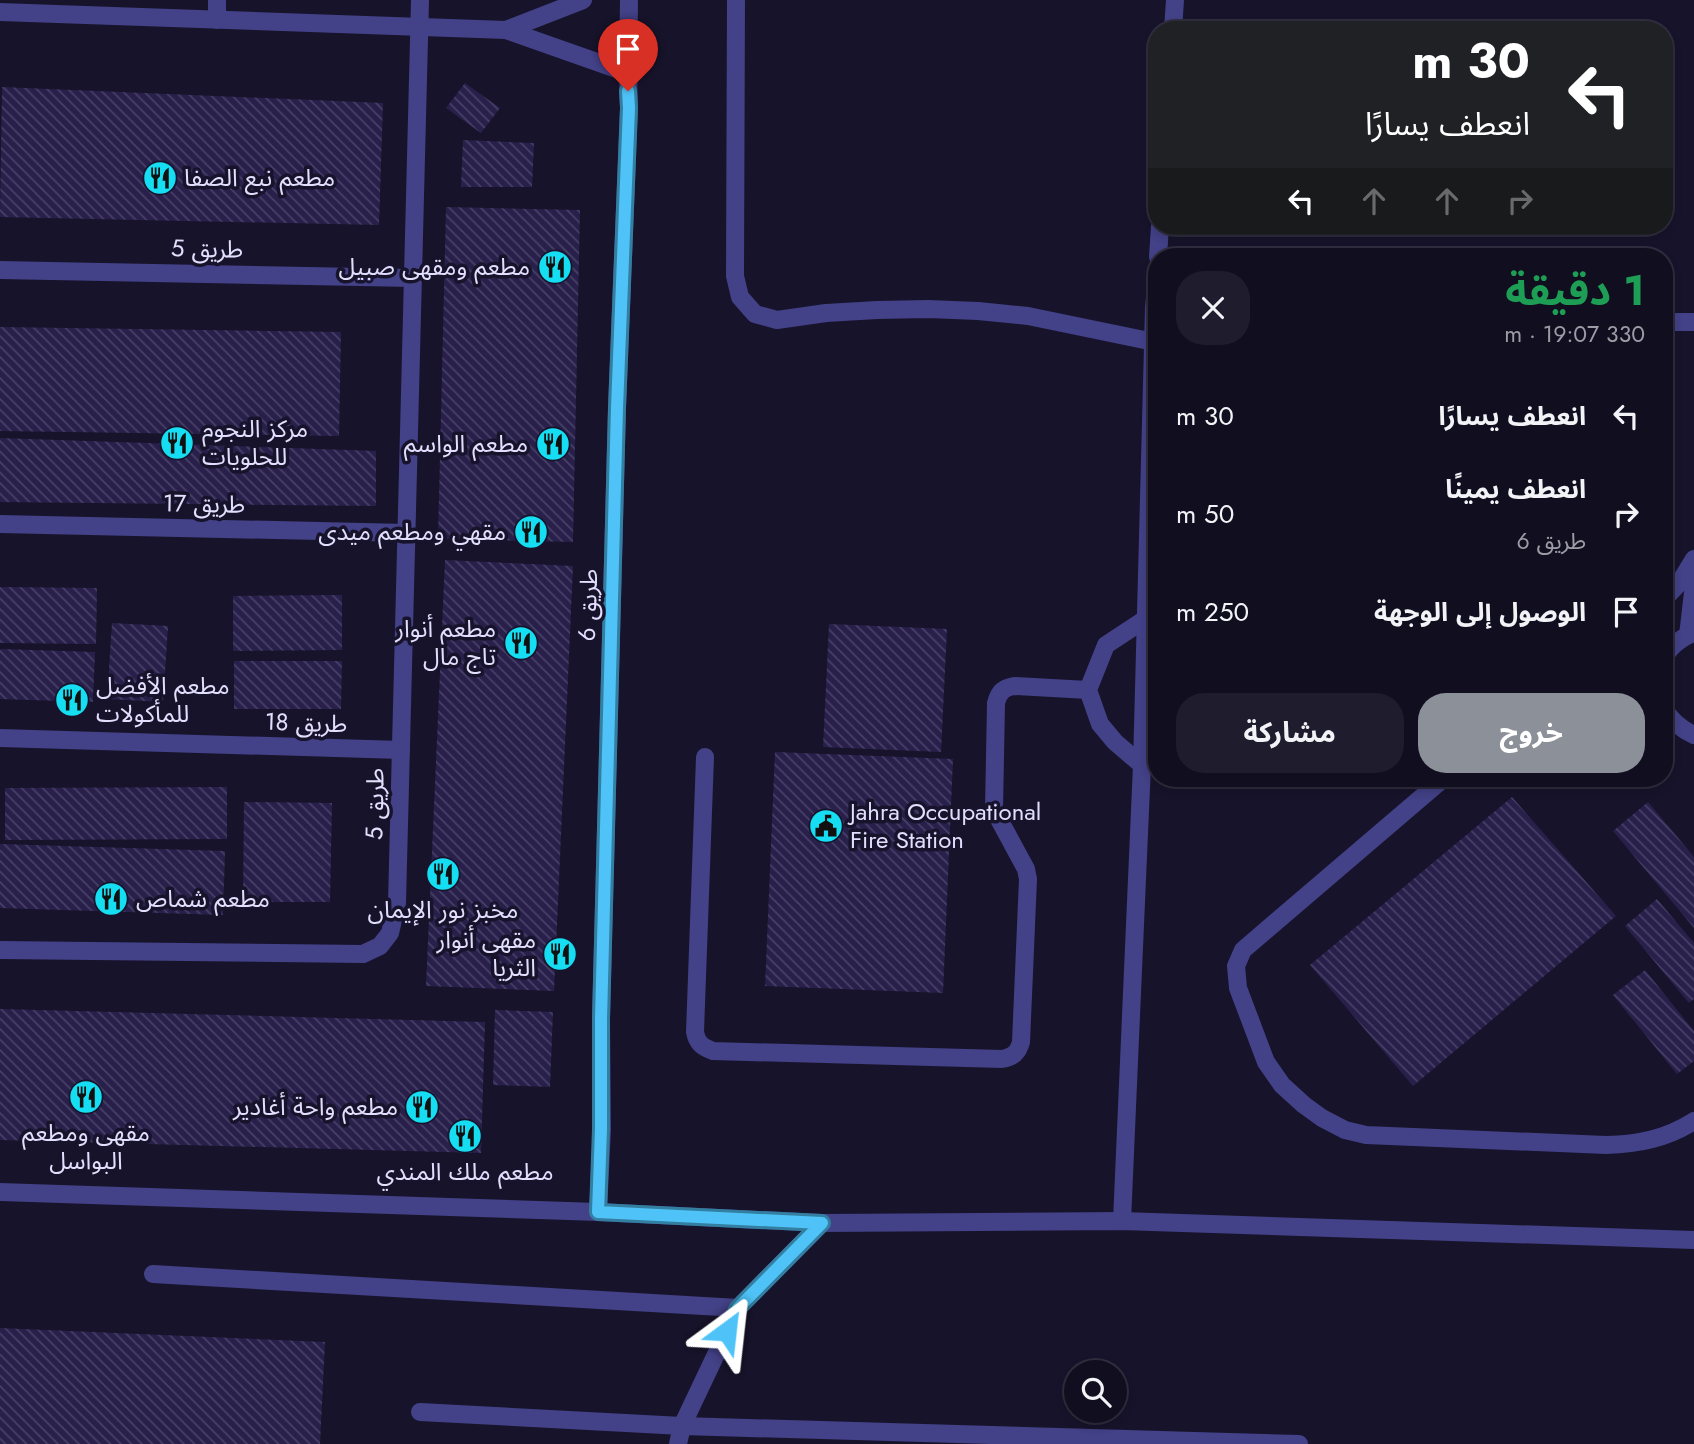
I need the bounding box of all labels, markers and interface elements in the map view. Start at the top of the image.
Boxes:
pin [598,19,658,91]
text: 30 m [1412,26,1530,96]
icon: arrive [609,30,647,68]
icon: left [1554,49,1645,140]
text: انعطف يسارًا [1365,101,1530,147]
restaurant icon: مطعم نبع الصفا [141,159,179,197]
place label: مطعم نبع الصفا [184,160,335,195]
icon: left [1282,182,1320,220]
icon: ahead [1355,182,1393,220]
icon: ahead [1428,182,1466,220]
icon: right [1501,182,1539,220]
street label: طريق 5 [171,230,243,267]
restaurant icon: مطعم ومقهى صبيل [536,248,574,286]
place label: مطعم ومقهى صبيل [339,249,530,284]
text: 1 دقيقة [1505,260,1645,321]
button: close [1176,271,1250,345]
text: 330 m · 19:07 [1504,317,1645,351]
text: 30 m [1176,397,1234,435]
text: انعطف يسارًا [1439,397,1586,435]
icon: left [1607,397,1645,435]
place label: مركز النجوم للحلويات [202,411,308,474]
restaurant icon: مركز النجوم للحلويات [158,424,196,462]
restaurant icon: مطعم الواسم [534,425,572,463]
place label: مطعم الواسم [404,426,528,461]
text: انعطف يمينًا [1445,470,1586,508]
street label: طريق 17 [163,485,245,522]
text: 50 m [1176,495,1234,533]
icon: right [1607,495,1645,533]
restaurant icon: مقهي ومطعم ميدى [512,513,550,551]
place label: مقهي ومطعم ميدى [318,514,506,551]
text: طريق 6 [1516,524,1586,558]
street label: طريق 6 [569,568,606,642]
text: 250 m [1176,593,1249,631]
text: الوصول إلى الوجهة [1374,593,1586,631]
icon: arrive [1607,593,1645,631]
place label: مطعم أنوار تاج مال [394,611,496,674]
restaurant icon: مطعم أنوار تاج مال [502,624,540,662]
place label: مطعم الأفضل للمأكولات [96,668,230,731]
restaurant icon: مطعم الأفضل للمأكولات [53,681,91,719]
button: مشاركة [1176,693,1404,773]
button: خروج [1418,693,1645,773]
street label: طريق 18 [264,704,348,741]
street label: طريق 5 [356,768,393,840]
place label: Jahra Occupational Fire Station [847,794,1041,857]
public building icon: Jahra Occupational Fire Station [807,807,845,845]
restaurant icon: مخبز نور الإيمان [424,855,462,893]
restaurant icon: مطعم شماص [92,880,130,918]
place label: مطعم شماص [136,881,270,916]
place label: مخبز نور الإيمان [368,892,518,927]
place label: مقهى أنوار الثريا [436,922,536,985]
restaurant icon: مقهى أنوار الثريا [541,935,579,973]
restaurant icon: مقهى ومطعم البواسل [67,1078,105,1116]
restaurant icon: مطعم واحة أغادير [403,1088,441,1126]
place label: مطعم واحة أغادير [232,1089,398,1124]
place label: مقهى ومطعم البواسل [22,1115,150,1178]
restaurant icon: مطعم ملك المندي [446,1117,484,1155]
place label: مطعم ملك المندي [376,1154,554,1191]
position arrow [690,1294,764,1368]
map controls [1064,1360,1127,1423]
button: search [1064,1360,1127,1423]

